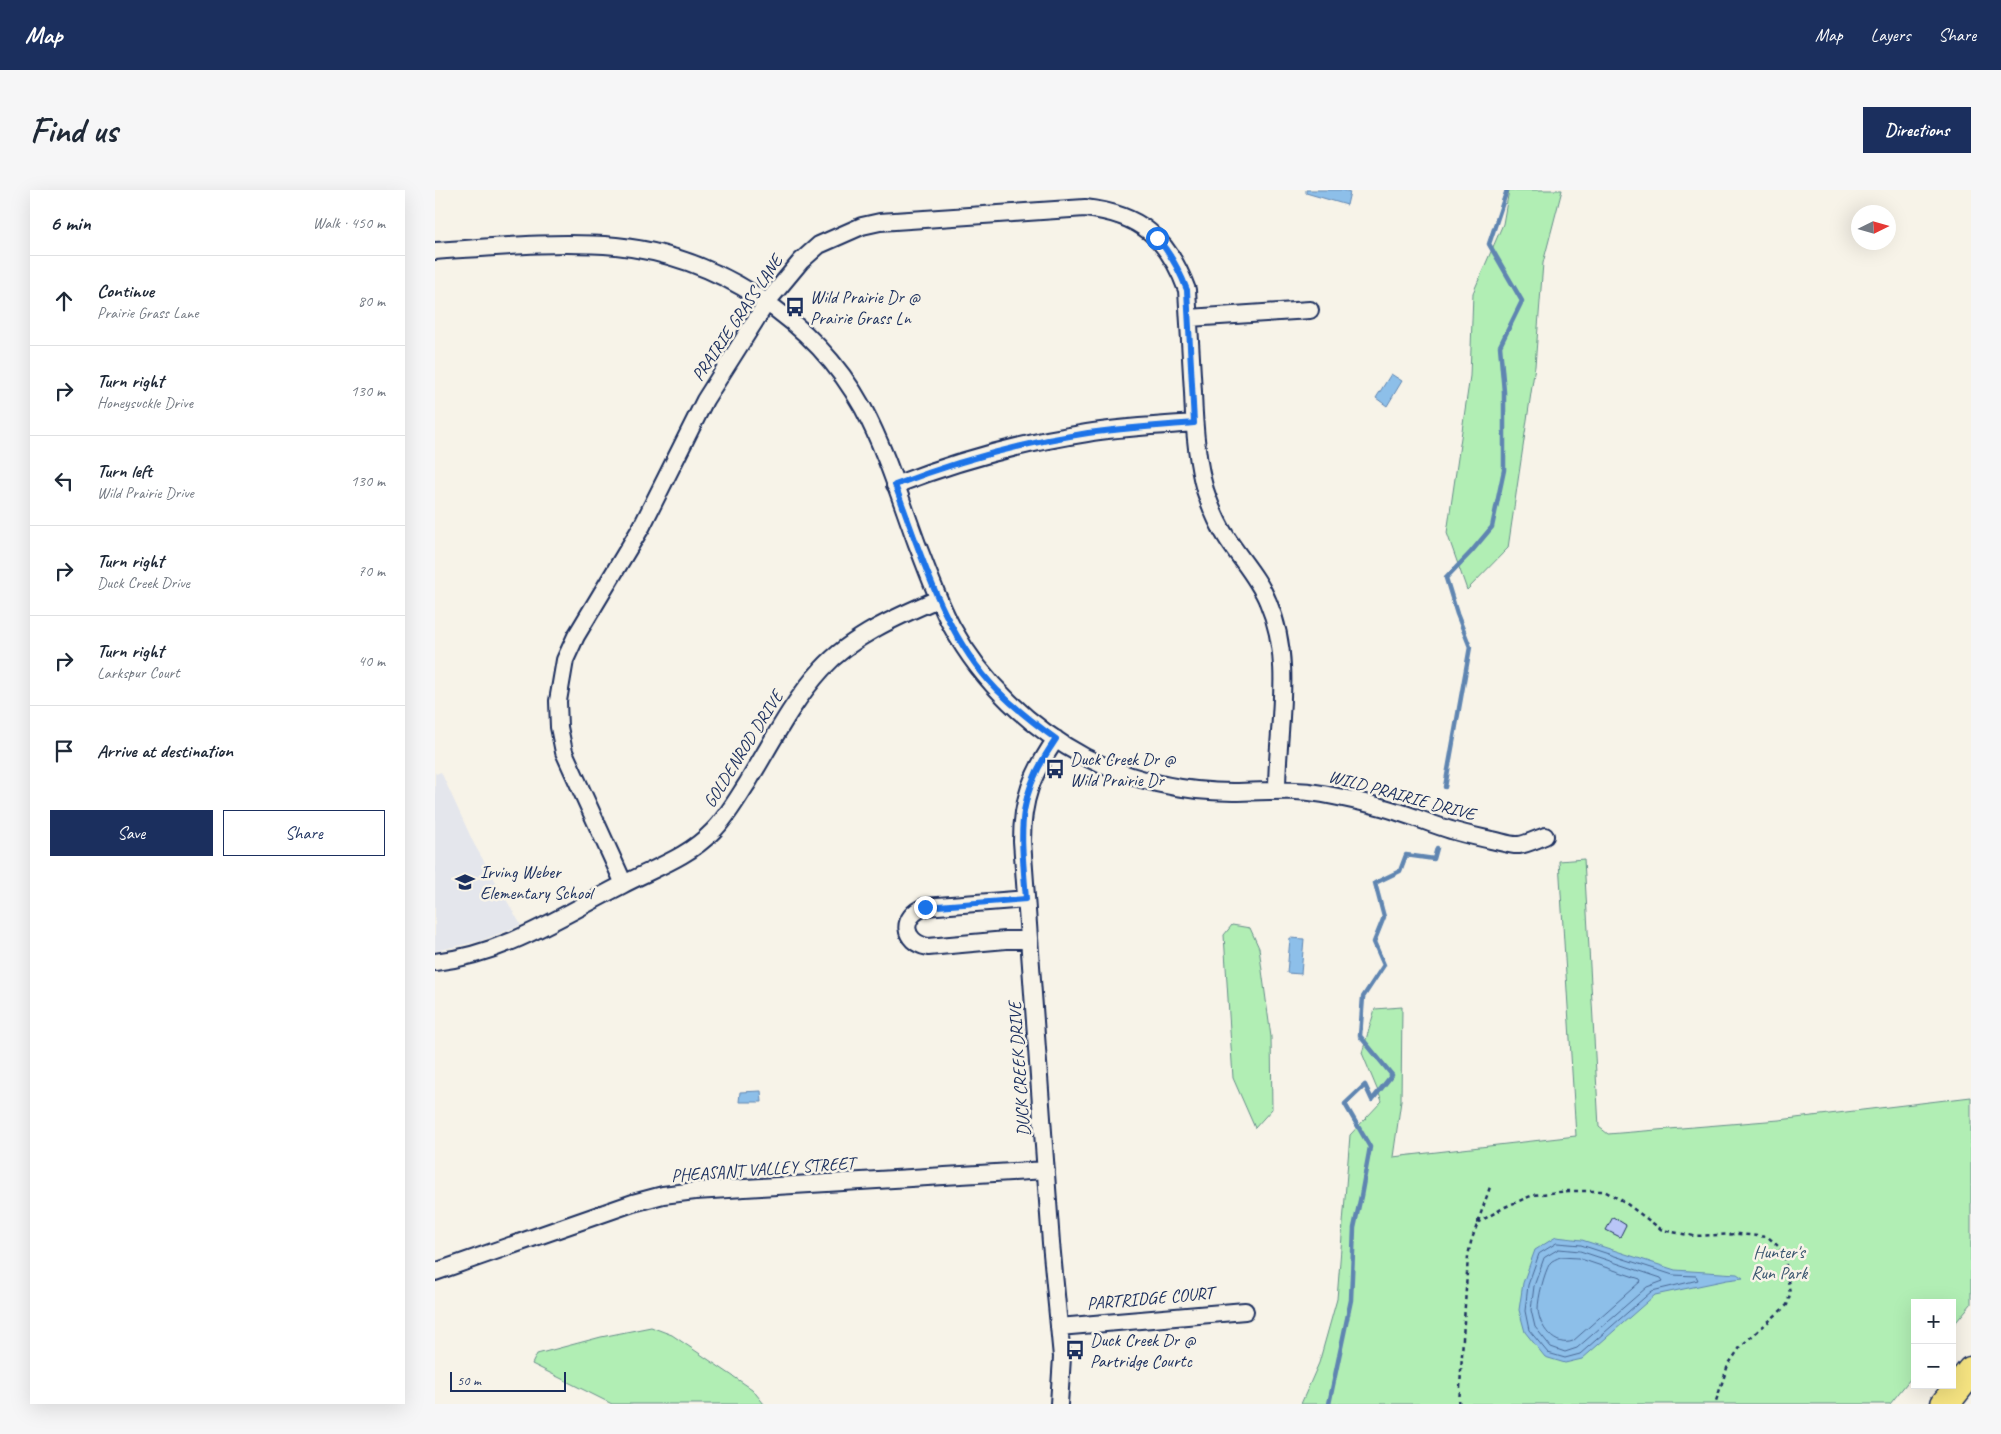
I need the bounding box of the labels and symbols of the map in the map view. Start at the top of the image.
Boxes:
north arrow [1851,205,1896,250]
route start [1146,227,1169,250]
street label: PRAIRIE GRASS LANE [687,249,789,385]
place label: Wild Prairie Dr @ Prairie Grass Ln [810,286,921,329]
bus stop icon: Wild Prairie Dr @ Prairie Grass Ln [784,296,806,318]
street label: GOLDENROD DRIVE [698,685,789,811]
place label: Duck Creek Dr @ Wild Prairie Dr [1070,748,1176,791]
bus stop icon: Duck Creek Dr @ Wild Prairie Dr [1044,758,1066,780]
street label: WILD PRAIRIE DRIVE [1326,765,1480,826]
place label: Irving Weber Elementary School [480,861,595,904]
school or university icon: Irving Weber Elementary School [454,871,476,893]
route end [914,896,937,919]
street label: DUCK CREEK DRIVE [1003,999,1035,1137]
street label: PHEASANT VALLEY STREET [670,1151,859,1186]
park label: Hunter's Run Park [1751,1241,1808,1284]
street label: PARTRIDGE COURT [1086,1281,1219,1314]
place label: Duck Creek Dr @ Partridge Courtc [1090,1329,1196,1372]
bus stop icon: Duck Creek Dr @ Partridge Courtc [1064,1339,1086,1361]
scale bar [450,1369,566,1392]

